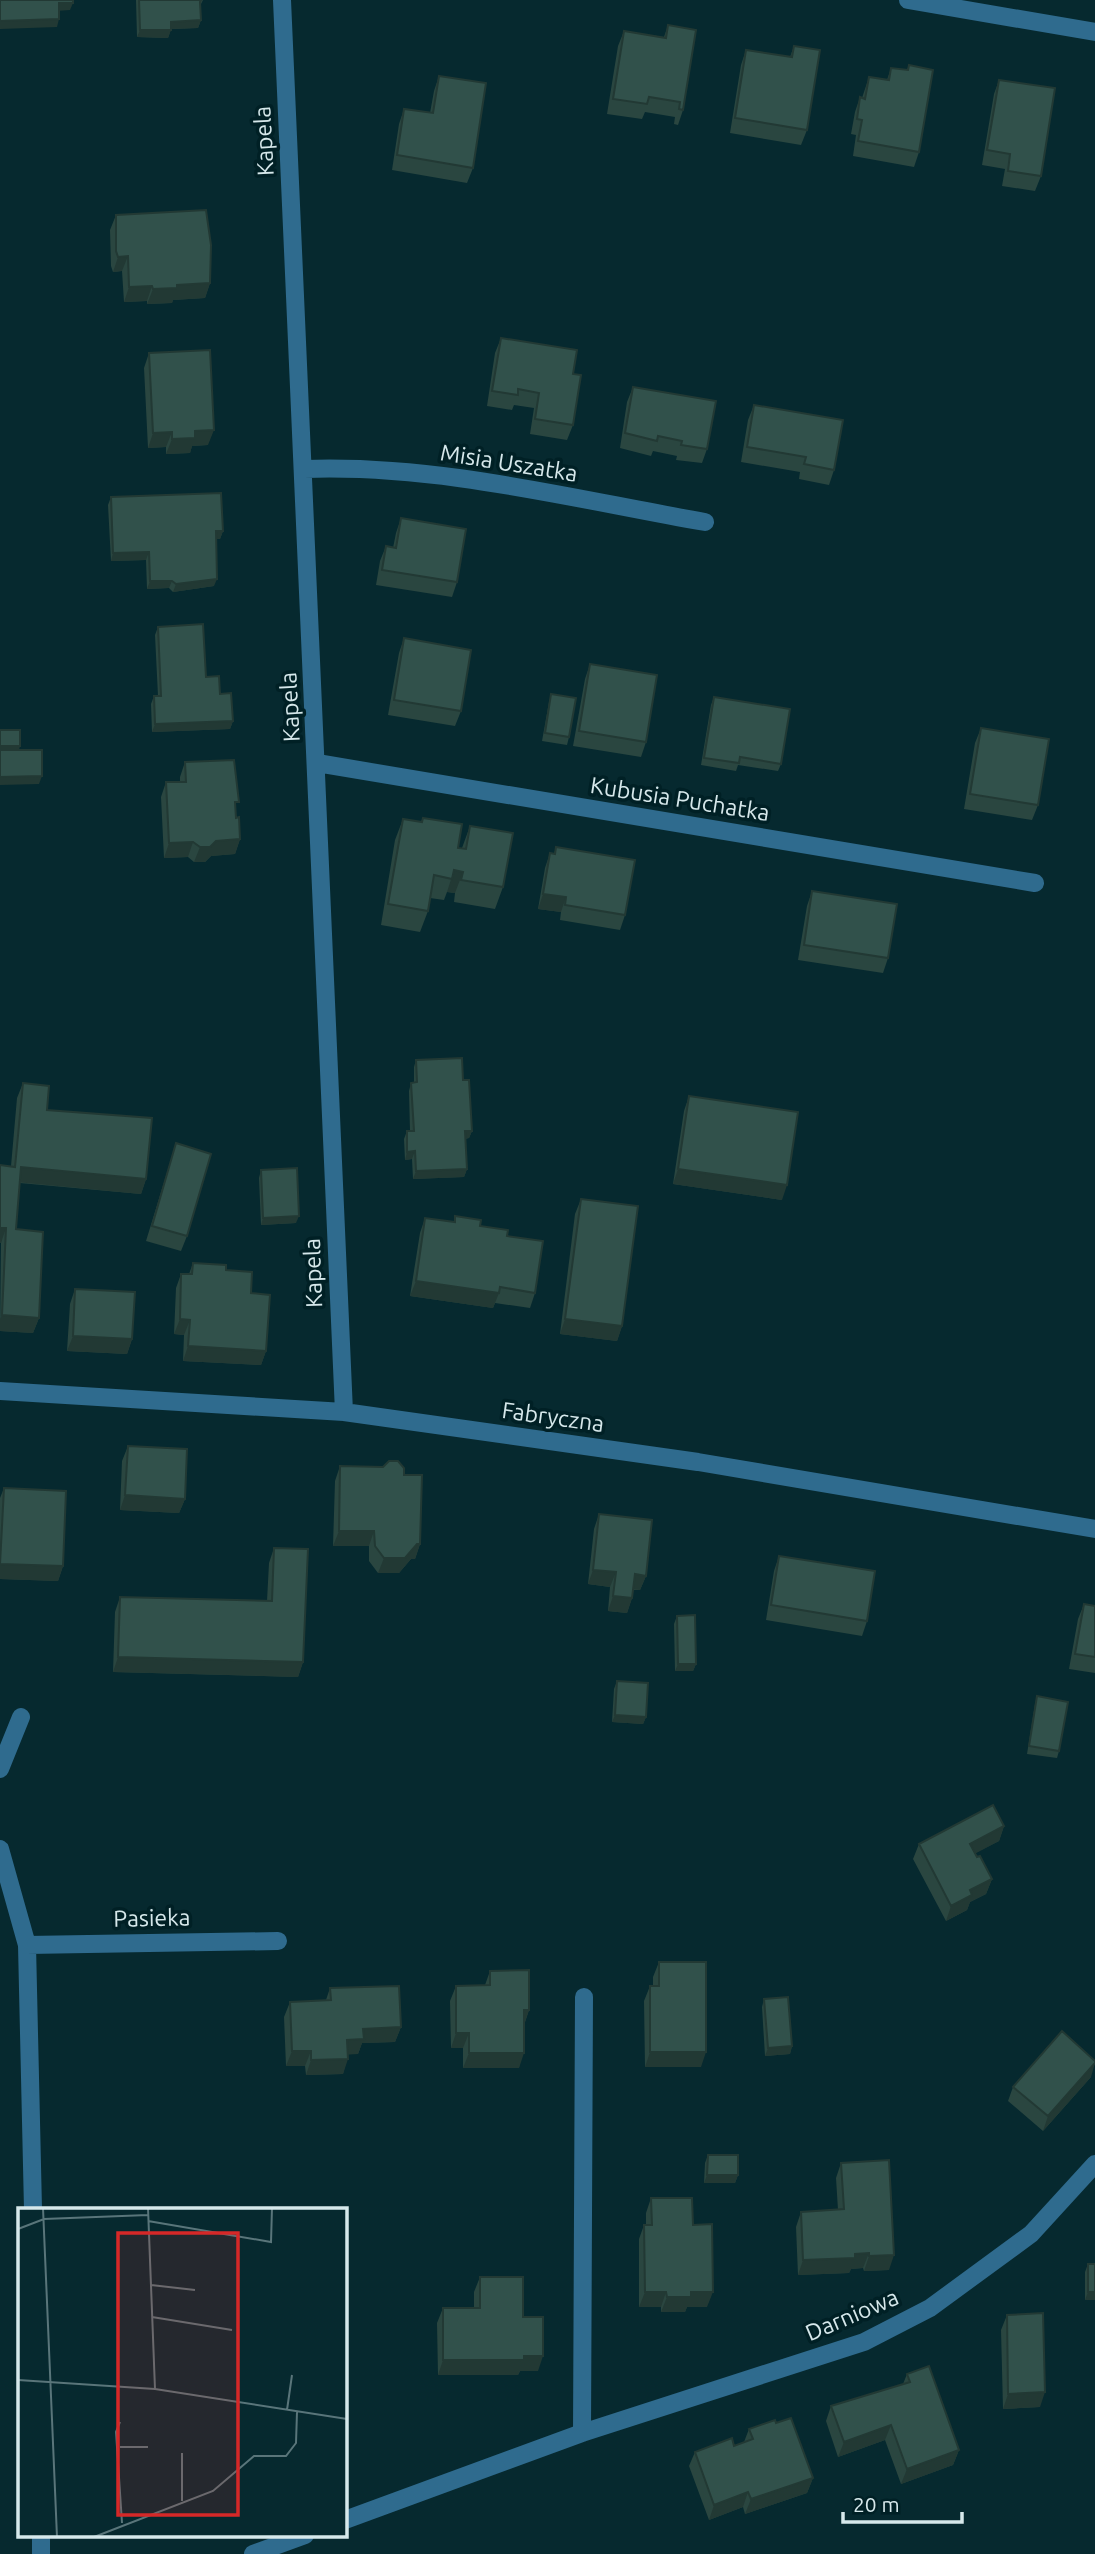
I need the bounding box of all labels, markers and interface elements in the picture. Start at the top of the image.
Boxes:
street label: Kapela [249,105,278,177]
street label: Misia Uszatka [439,439,580,486]
street label: Kapela [275,671,304,743]
street label: Kubusia Puchatka [589,772,772,825]
street label: Kapela [299,1238,326,1308]
street label: Fabryczna [500,1397,606,1436]
street label: Pasieka [113,1904,191,1931]
inset map [18,2208,346,2536]
street label: Darniowa [802,2284,902,2345]
scale bar [843,2480,962,2524]
text: 20 m [853,2492,900,2516]

